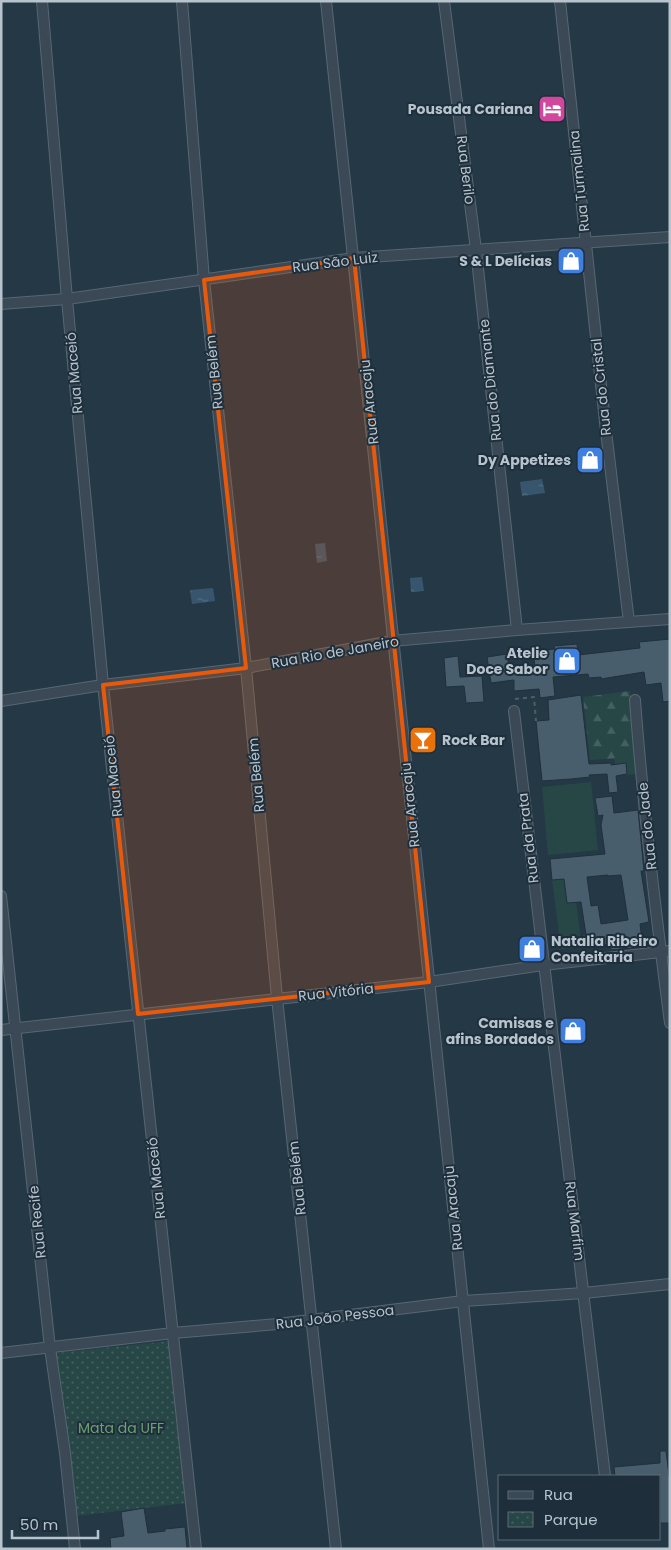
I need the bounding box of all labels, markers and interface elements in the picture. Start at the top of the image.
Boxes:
hotel icon: Pousada Cariana [537,94,567,124]
place label: Pousada Cariana [408,99,533,119]
street label: Rua Turmalina [564,129,594,233]
street label: Rua Berilo [452,135,480,205]
shop icon: S & L Delícias [556,246,586,276]
street label: Rua São Luiz [291,247,379,277]
place label: S & L Delícias [459,251,552,271]
street label: Rua do Diamante [474,318,506,442]
street label: Rua Maceió [60,331,88,415]
street label: Rua Belém [200,334,228,410]
street label: Rua do Cristal [586,337,616,437]
street label: Rua Aracaju [355,359,383,445]
shop icon: Dy Appetizes [575,445,605,475]
place label: Dy Appetizes [478,450,571,470]
street label: Rua Rio de Janeiro [270,631,400,673]
place label: Atelie Doce Sabor [466,643,548,679]
shop icon: Atelie Doce Sabor [552,646,582,676]
bar icon: Rock Bar [408,725,438,755]
place label: Rock Bar [442,730,505,750]
street label: Rua Maceió [99,734,127,818]
street label: Rua Belém [243,737,269,813]
street label: Rua Aracaju [396,762,424,848]
street label: Rua do Jade [632,781,662,871]
street label: Rua da Prata [513,792,543,884]
place label: Natalia Ribeiro Confeitaria [551,931,657,967]
shop icon: Natalia Ribeiro Confeitaria [517,934,547,964]
street label: Rua Vitória [297,978,375,1006]
place label: Camisas e afins Bordados [446,1013,554,1049]
shop icon: Camisas e afins Bordados [558,1016,588,1046]
street label: Rua Maceió [142,1136,170,1220]
street label: Rua Belém [283,1140,311,1216]
street label: Rua Aracaju [439,1165,467,1251]
street label: Rua Marfim [560,1180,590,1262]
street label: Rua Recife [23,1184,51,1259]
street label: Rua João Pessoa [275,1300,395,1334]
park label: Mata da UFF [78,1418,164,1438]
legend [498,1475,661,1540]
text: Rua [544,1484,573,1505]
scale bar [12,1508,99,1540]
text: Parque [544,1509,597,1530]
text: 50 m [20,1514,58,1535]

